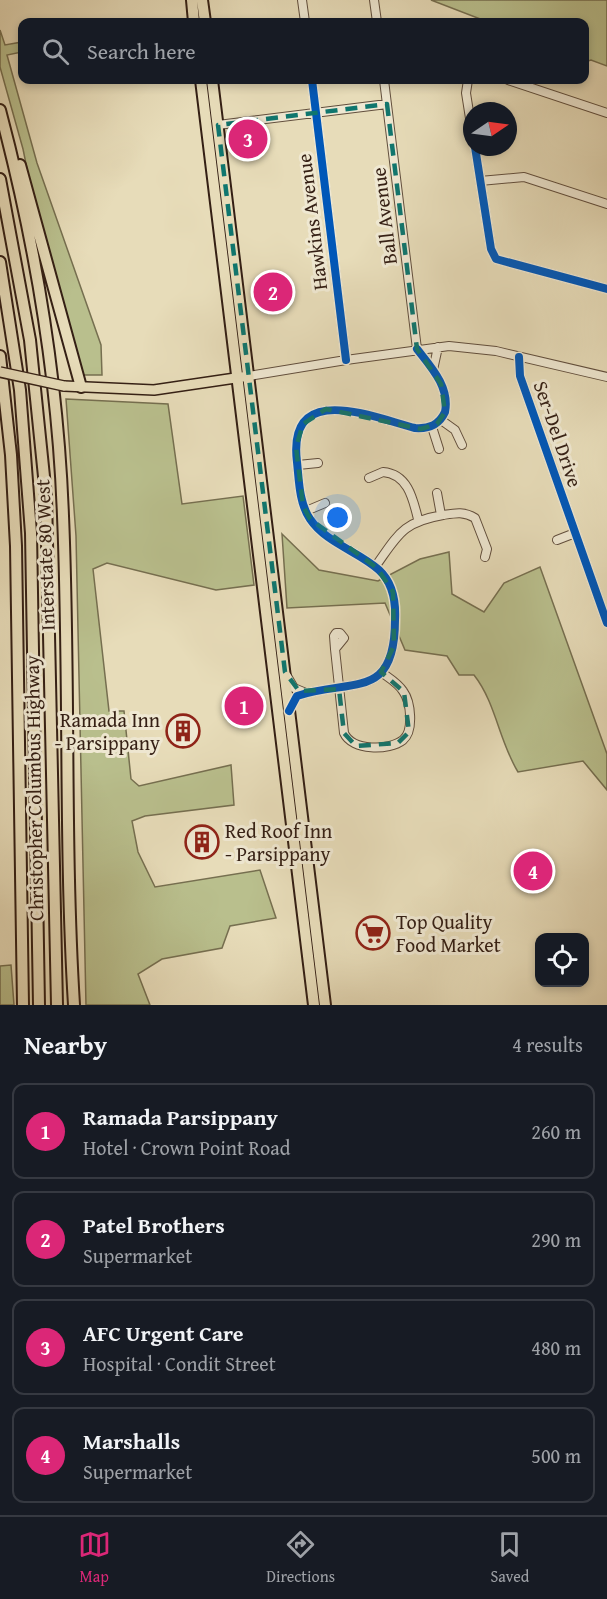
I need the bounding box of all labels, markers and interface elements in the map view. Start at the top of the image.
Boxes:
search box [18,18,589,84]
icon: search [39,35,72,68]
text: Search here [87,35,196,67]
north arrow [463,102,517,156]
pin: 3 [228,116,268,162]
street label: Hawkins Avenue [289,152,334,292]
street label: Ball Avenue [363,166,404,266]
pin: 2 [254,270,292,314]
street label: Ser-Del Drive [527,377,590,491]
street label: Interstate 80 West [27,479,62,631]
your location [323,503,352,532]
street label: Christopher Columbus Highway [17,655,50,921]
pin: 1 [224,684,264,728]
place label: Ramada Inn - Parsippany [55,705,160,757]
building icon: Ramada Inn - Parsippany [165,713,201,749]
place label: Red Roof Inn - Parsippany [225,816,332,868]
building icon: Red Roof Inn - Parsippany [184,824,220,860]
pin: 4 [514,848,552,894]
place label: Top Quality Food Market [396,907,501,959]
supermarket icon: Top Quality Food Market [355,915,391,951]
map controls [535,933,589,987]
button: locate [535,933,589,987]
text: Nearby [24,1025,107,1064]
text: 4 results [512,1030,583,1059]
text: Ramada Parsippany [83,1101,278,1133]
text: 1 [40,1117,51,1146]
text: 260 m [531,1117,581,1146]
text: Hotel · Crown Point Road [83,1133,290,1162]
text: Patel Brothers [83,1209,225,1241]
text: 2 [40,1225,51,1254]
text: 290 m [531,1225,581,1254]
text: Supermarket [83,1241,192,1270]
text: AFC Urgent Care [83,1317,244,1349]
text: 3 [40,1333,51,1362]
text: 480 m [531,1333,581,1362]
text: Hospital · Condit Street [83,1349,276,1378]
text: Marshalls [83,1425,180,1457]
text: 4 [40,1441,51,1470]
text: 500 m [531,1441,581,1470]
text: Supermarket [83,1457,192,1486]
tab: Map [78,1528,111,1588]
tab: Directions [266,1528,335,1588]
tab: Saved [490,1528,529,1588]

